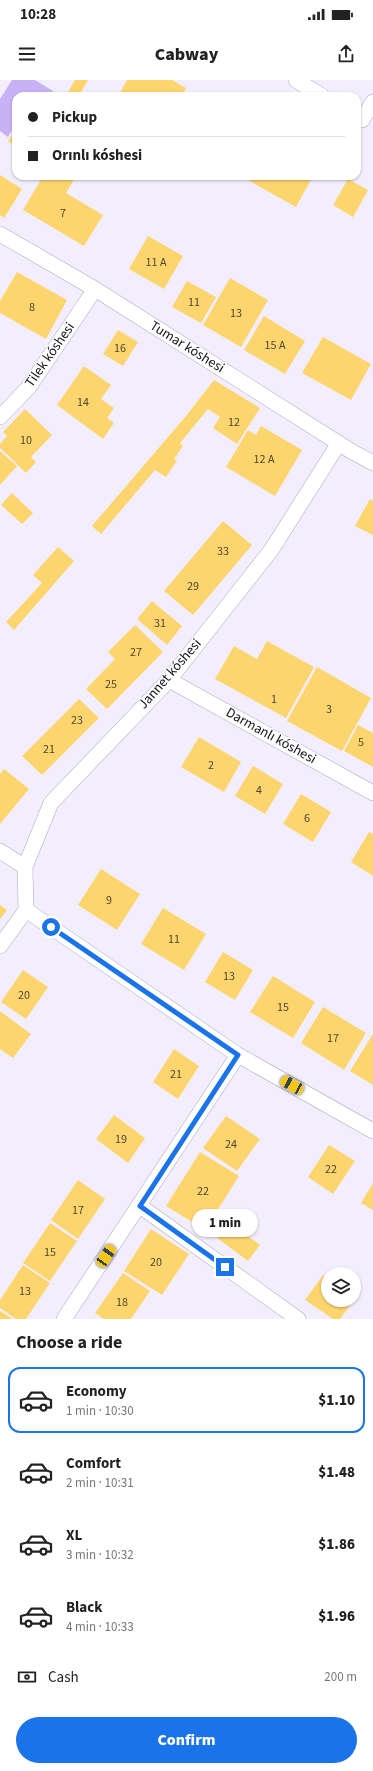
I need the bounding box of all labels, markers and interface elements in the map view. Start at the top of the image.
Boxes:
text: 10:28 [20,4,56,25]
text: Cabway [155,42,218,67]
icon: menu [16,43,38,65]
icon: share [335,43,357,65]
text: Pickup [52,107,97,128]
text: Orınlı kóshesi [52,145,142,166]
house number: 7 [60,205,66,222]
house number: 11 А [146,254,167,271]
house number: 11 [188,294,200,311]
house number: 8 [29,299,35,316]
house number: 13 [230,305,242,322]
street label: Tumar kóshesi [146,316,228,378]
street label: Tilek kóshesi [20,318,80,392]
house number: 15 А [265,337,286,354]
house number: 16 [114,340,126,357]
house number: 14 [77,394,89,411]
house number: 12 [228,414,240,431]
house number: 10 [20,432,32,449]
house number: 12 А [254,451,275,468]
house number: 33 [217,543,229,560]
house number: 29 [187,578,199,595]
house number: 31 [154,615,166,632]
street label: Jannet kóshesi [134,634,206,714]
house number: 27 [130,644,142,661]
house number: 25 [105,676,117,693]
house number: 1 [271,691,277,708]
house number: 3 [326,701,332,718]
street label: Darmanlı kóshesi [222,703,320,769]
house number: 23 [71,712,83,729]
house number: 5 [358,734,364,751]
house number: 21 [43,741,55,758]
house number: 2 [208,757,214,774]
house number: 4 [256,782,262,799]
house number: 6 [304,810,310,827]
house number: 9 [106,892,112,909]
route start [42,918,60,936]
house number: 11 [168,931,180,948]
house number: 13 [223,968,235,985]
house number: 20 [18,987,30,1004]
house number: 15 [277,999,289,1016]
house number: 17 [327,1030,339,1047]
house number: 21 [170,1066,182,1083]
car [279,1074,305,1096]
house number: 19 [115,1131,127,1148]
house number: 24 [225,1136,237,1153]
house number: 22 [325,1161,337,1178]
house number: 22 [197,1183,209,1200]
house number: 17 [72,1202,84,1219]
callout: 1 min [192,1209,258,1237]
text: 1 min [209,1214,241,1232]
car [94,1243,118,1269]
house number: 15 [44,1244,56,1261]
house number: 20 [150,1254,162,1271]
route end [216,1258,234,1276]
map controls [321,1267,361,1307]
button: layers [321,1267,361,1307]
house number: 13 [19,1283,31,1300]
house number: 18 [116,1294,128,1311]
text: Choose a ride [16,1330,122,1355]
text: Economy [66,1381,127,1402]
icon: car [18,1382,54,1418]
text: $1.10 [318,1390,355,1411]
text: 1 min · 10:30 [66,1402,134,1420]
text: Comfort [66,1453,121,1474]
icon: car [18,1454,54,1490]
text: $1.48 [318,1462,355,1483]
text: 2 min · 10:31 [66,1474,134,1492]
text: XL [66,1525,82,1546]
icon: car [18,1526,54,1562]
text: $1.86 [318,1534,355,1555]
text: 3 min · 10:32 [66,1546,134,1564]
text: Black [66,1597,103,1618]
icon: car [18,1598,54,1634]
text: $1.96 [318,1606,355,1627]
text: 4 min · 10:33 [66,1618,134,1636]
icon: cash [16,1666,38,1688]
text: Cash [48,1667,79,1688]
text: 200 m [324,1668,357,1686]
button: Confirm [16,1717,357,1763]

